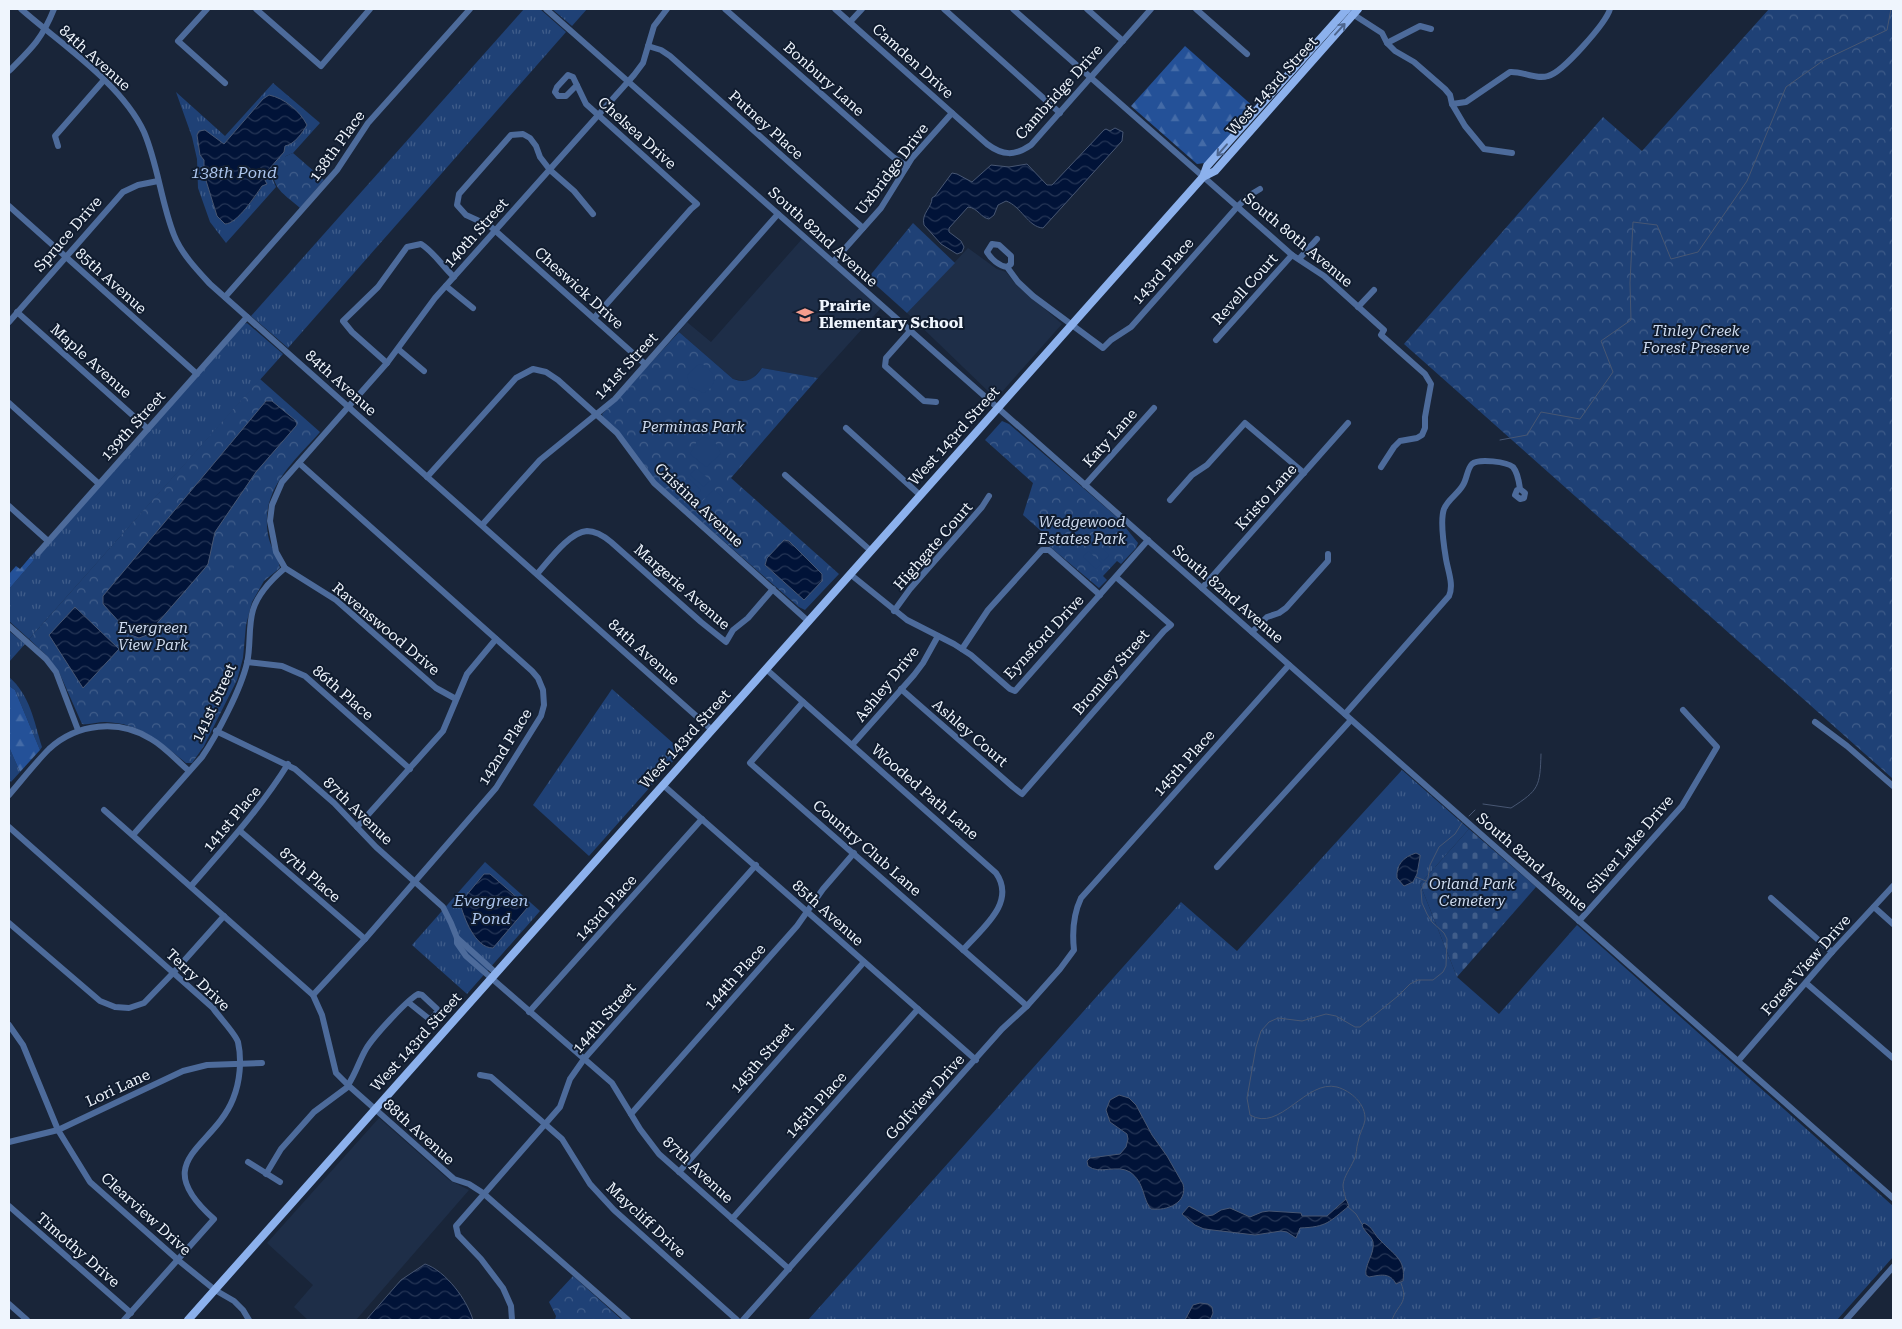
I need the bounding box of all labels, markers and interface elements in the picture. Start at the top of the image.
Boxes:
street label: Camden Drive [869,20,957,102]
street label: 84th Avenue [56,21,134,95]
one-way arrow [1334,23,1345,36]
street label: West 143rd Street [1223,32,1321,139]
street label: Bonbury Lane [780,38,868,120]
street label: Cambridge Drive [1012,41,1106,143]
street label: Putney Place [725,87,807,163]
street label: Chelsea Drive [594,93,680,173]
street label: 138th Place [305,107,369,185]
street label: Uxbridge Drive [852,120,932,218]
one-way arrow [1216,144,1227,157]
water label: 138th Pond [191,163,277,182]
street label: South 82nd Avenue [765,183,881,291]
street label: South 80th Avenue [1240,189,1356,291]
street label: Spruce Drive [30,193,106,275]
street label: 140th Street [440,194,512,271]
street label: 143rd Place [1128,234,1198,308]
street label: Cheswick Drive [531,243,627,333]
street label: 85th Avenue [72,244,150,318]
street label: Revell Court [1208,250,1282,328]
place label: Prairie Elementary School [819,297,963,332]
school or university icon: Prairie Elementary School [795,305,815,325]
street label: Maple Avenue [47,320,135,402]
park label: Tinley Creek Forest Preserve [1641,322,1750,357]
street label: 141st Street [591,329,662,403]
street label: 84th Avenue [302,346,380,420]
street label: West 143rd Street [905,382,1003,489]
street label: 139th Street [97,387,169,464]
street label: Katy Lane [1079,405,1141,471]
park label: Perminas Park [640,418,745,436]
street label: Cristina Avenue [651,459,747,551]
street label: Kristo Lane [1232,460,1300,534]
street label: Highgate Court [890,498,976,594]
park label: Wedgewood Estates Park [1037,513,1127,548]
street label: Margerie Avenue [630,540,734,634]
street label: South 82nd Avenue [1169,541,1287,647]
street label: Ravenswood Drive [329,579,443,679]
street label: Eynsford Drive [1000,591,1088,683]
street label: 84th Avenue [605,615,683,689]
park label: Evergreen View Park [117,619,189,654]
street label: Bromley Street [1069,625,1153,718]
street label: Ashley Drive [851,643,923,725]
street label: 141st Street [188,660,240,745]
street label: 86th Place [309,662,377,724]
street label: West 143rd Street [636,685,734,792]
street label: Ashley Court [929,695,1012,771]
street label: 142nd Place [474,705,536,789]
street label: 145th Place [1150,726,1218,800]
street label: Wooded Path Lane [868,741,982,843]
street label: 87th Avenue [320,773,396,849]
street label: 141st Place [199,782,265,856]
street label: Silver Lake Drive [1583,792,1677,896]
street label: Country Club Lane [809,796,925,900]
street label: South 82nd Avenue [1473,809,1591,915]
street label: 87th Place [276,844,344,906]
street label: 143rd Place [571,871,641,945]
park label: Orland Park Cemetery [1429,875,1516,910]
street label: 85th Avenue [789,876,867,950]
water label: Evergreen Pond [453,891,528,928]
street label: Forest View Drive [1758,911,1854,1019]
street label: 144th Place [701,940,769,1014]
street label: Terry Drive [162,945,234,1015]
street label: 144th Street [569,979,640,1057]
street label: West 143rd Street [367,988,465,1095]
street label: 145th Street [727,1019,798,1097]
street label: Golfview Drive [882,1050,968,1144]
street label: Lori Lane [83,1065,153,1111]
street label: 145th Place [782,1068,850,1142]
street label: 88th Avenue [380,1095,458,1169]
street label: 87th Avenue [659,1133,737,1207]
street label: Clearview Drive [97,1169,195,1259]
street label: Maycliff Drive [603,1179,689,1261]
street label: Timothy Drive [33,1209,123,1291]

